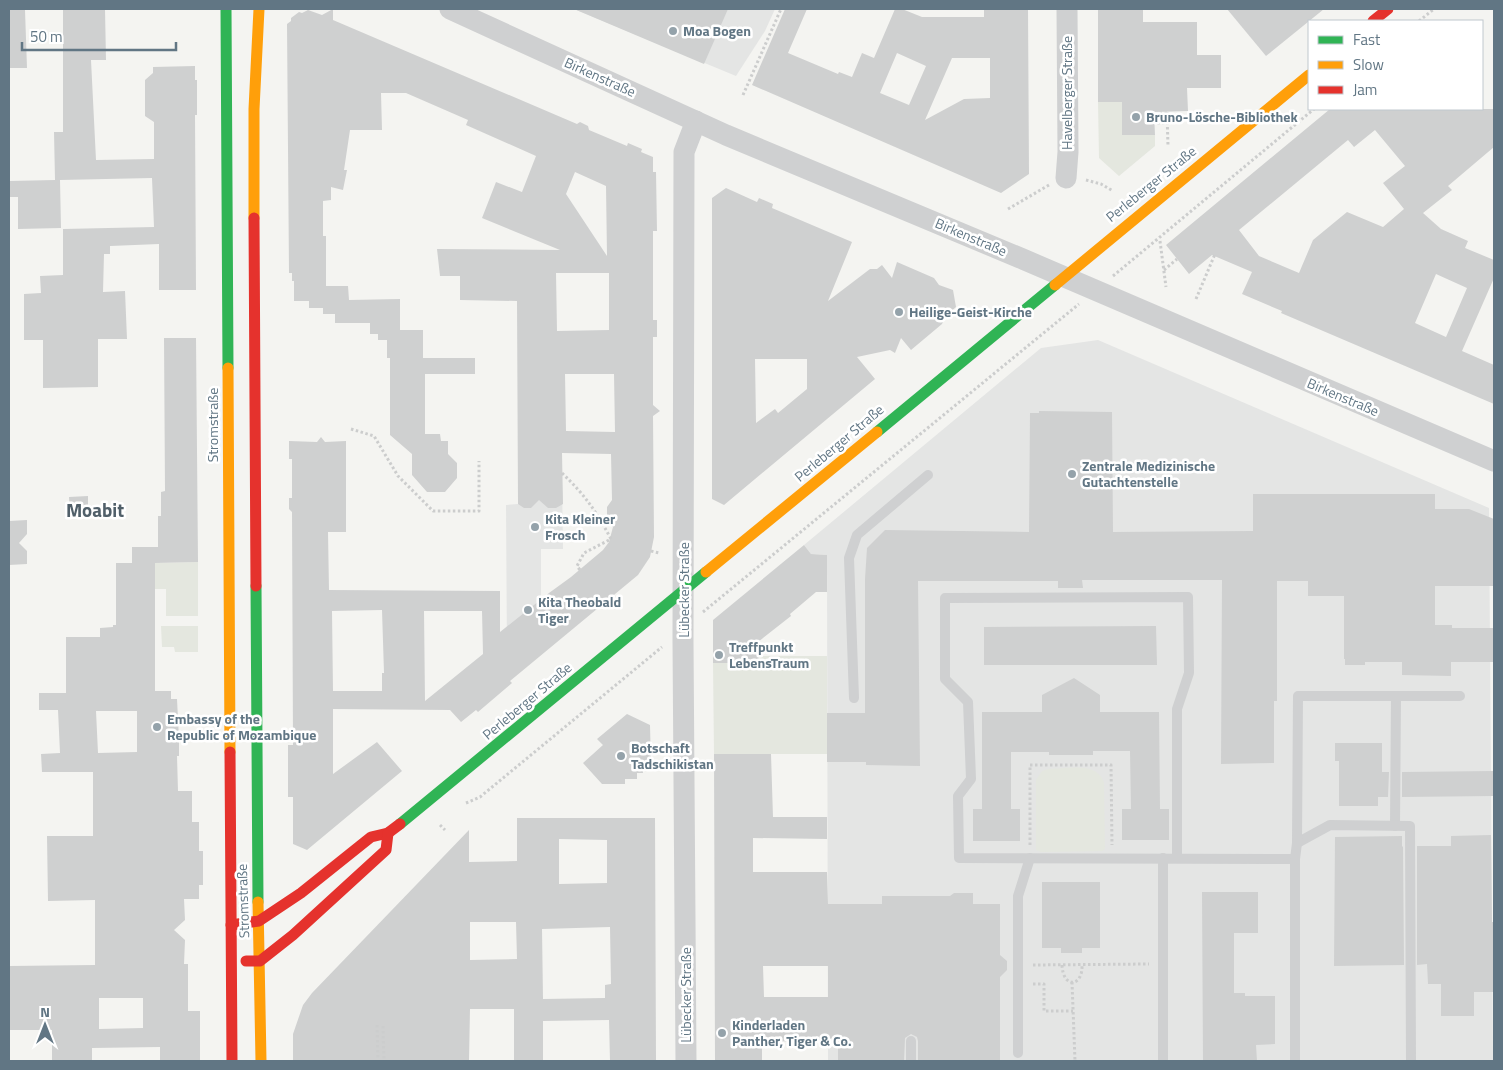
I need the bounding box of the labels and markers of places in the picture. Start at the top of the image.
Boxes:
place label: Moa Bogen [683,20,751,41]
marker: Moa Bogen [667,25,679,37]
place label: Bruno-Lösche-Bibliothek [1146,106,1298,127]
marker: Bruno-Lösche-Bibliothek [1130,111,1142,123]
place label: Heilige-Geist-Kirche [909,301,1032,322]
marker: Heilige-Geist-Kirche [893,306,905,318]
place label: Zentrale Medizinische Gutachtenstelle [1082,455,1215,492]
marker: Zentrale Medizinische Gutachtenstelle [1066,468,1078,480]
place label: Kita Kleiner Frosch [545,508,615,545]
marker: Kita Kleiner Frosch [529,521,541,533]
place label: Kita Theobald Tiger [538,591,621,628]
marker: Kita Theobald Tiger [522,604,534,616]
place label: Treffpunkt LebensTraum [729,636,809,673]
marker: Treffpunkt LebensTraum [713,649,725,661]
place label: Embassy of the Republic of Mozambique [167,708,316,745]
marker: Embassy of the Republic of Mozambique [151,721,163,733]
place label: Botschaft Tadschikistan [631,737,714,774]
marker: Botschaft Tadschikistan [615,750,627,762]
place label: Kinderladen Panther, Tiger & Co. [732,1014,852,1051]
marker: Kinderladen Panther, Tiger & Co. [716,1027,728,1039]

